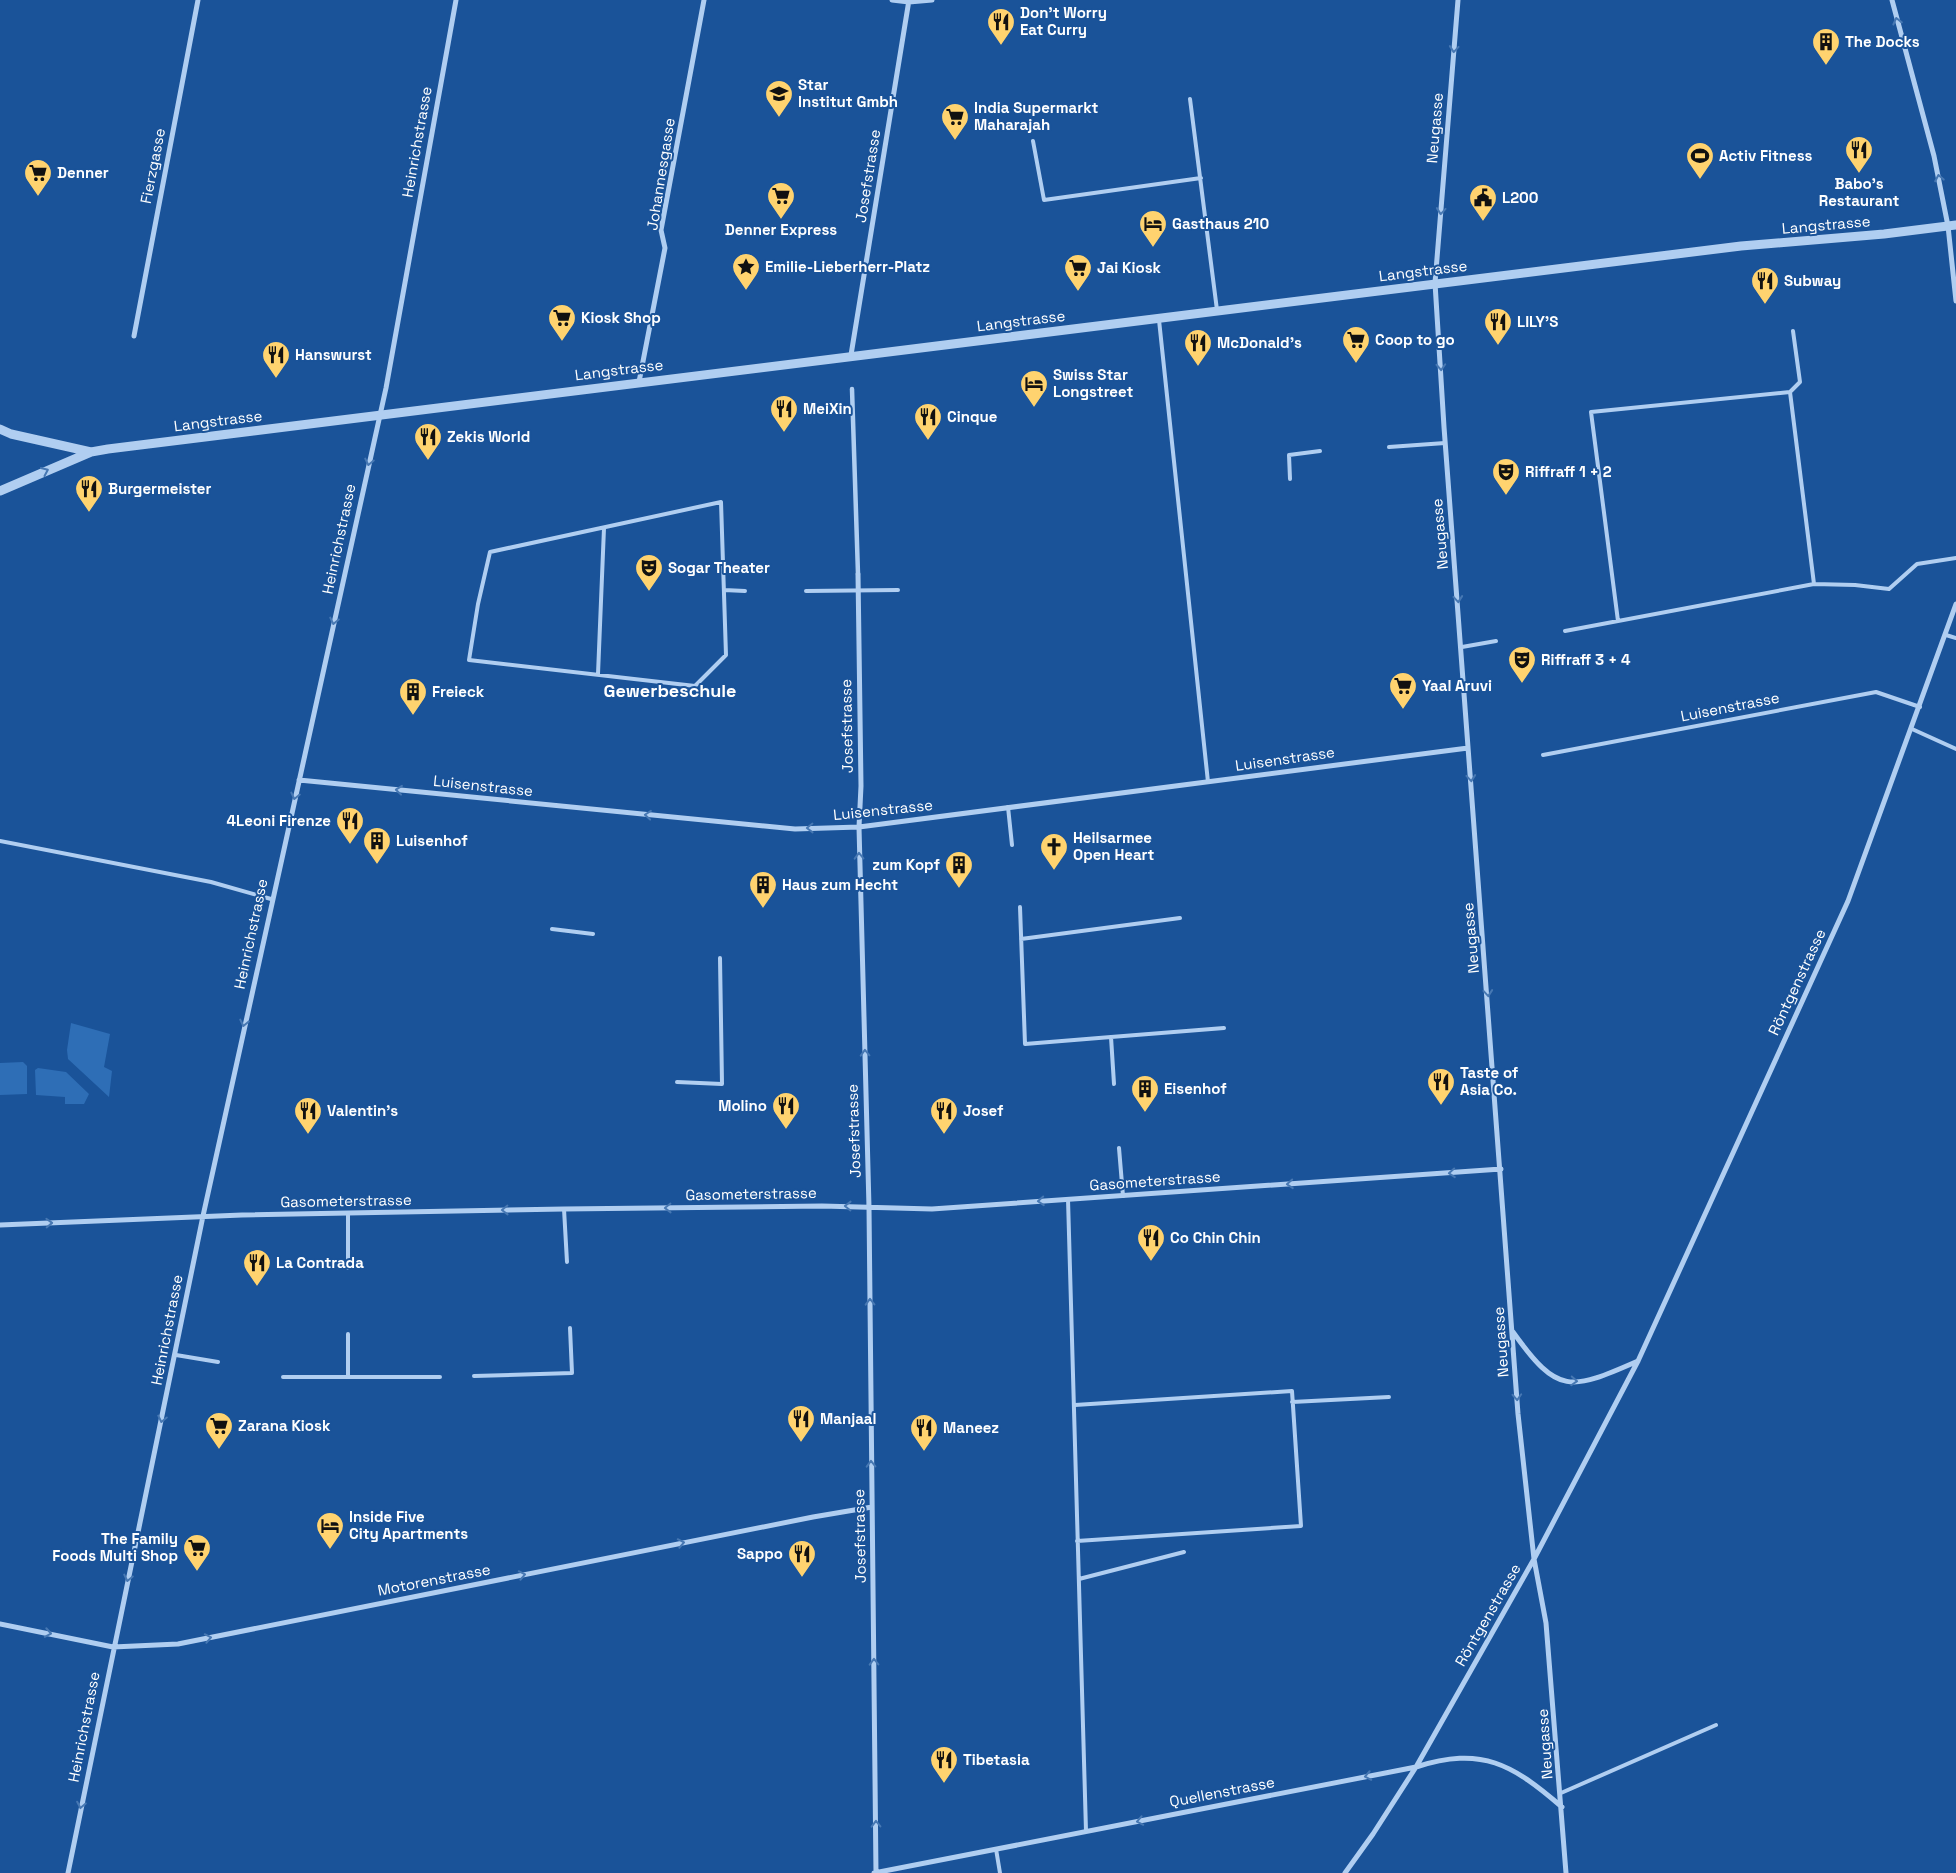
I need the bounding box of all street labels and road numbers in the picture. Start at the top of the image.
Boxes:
street label: Heinrichstrasse [397,85,436,199]
street label: Neugasse [1422,92,1447,164]
street label: Johannesgasse [642,116,679,232]
street label: Fierzgasse [136,126,169,205]
street label: Josefstrasse [851,128,884,224]
street label: Langstrasse [1781,211,1871,238]
street label: Langstrasse [1378,256,1468,285]
street label: Langstrasse [976,306,1066,335]
street label: Langstrasse [574,355,664,384]
street label: Langstrasse [173,406,263,435]
street label: Heinrichstrasse [318,482,360,596]
street label: Neugasse [1427,498,1452,570]
street label: Josefstrasse [836,679,857,773]
street label: Luisenstrasse [1679,688,1781,725]
street label: Luisenstrasse [1234,742,1336,775]
street label: Luisenstrasse [432,771,534,800]
street label: Luisenstrasse [832,795,934,824]
street label: Heinrichstrasse [230,877,272,991]
street label: Neugasse [1458,902,1483,974]
street label: Röntgenstrasse [1764,925,1830,1038]
street label: Josefstrasse [842,1084,865,1178]
street label: Gasometerstrasse [1089,1166,1221,1195]
street label: Gasometerstrasse [685,1183,817,1204]
street label: Gasometerstrasse [280,1190,412,1211]
street label: Heinrichstrasse [146,1273,187,1387]
street label: Neugasse [1489,1306,1512,1378]
street label: Josefstrasse [849,1489,870,1583]
street label: Motorenstrasse [376,1559,492,1600]
street label: Röntgenstrasse [1450,1560,1525,1669]
street label: Heinrichstrasse [63,1670,104,1784]
street label: Neugasse [1533,1708,1556,1780]
street label: Quellenstrasse [1168,1772,1276,1811]

